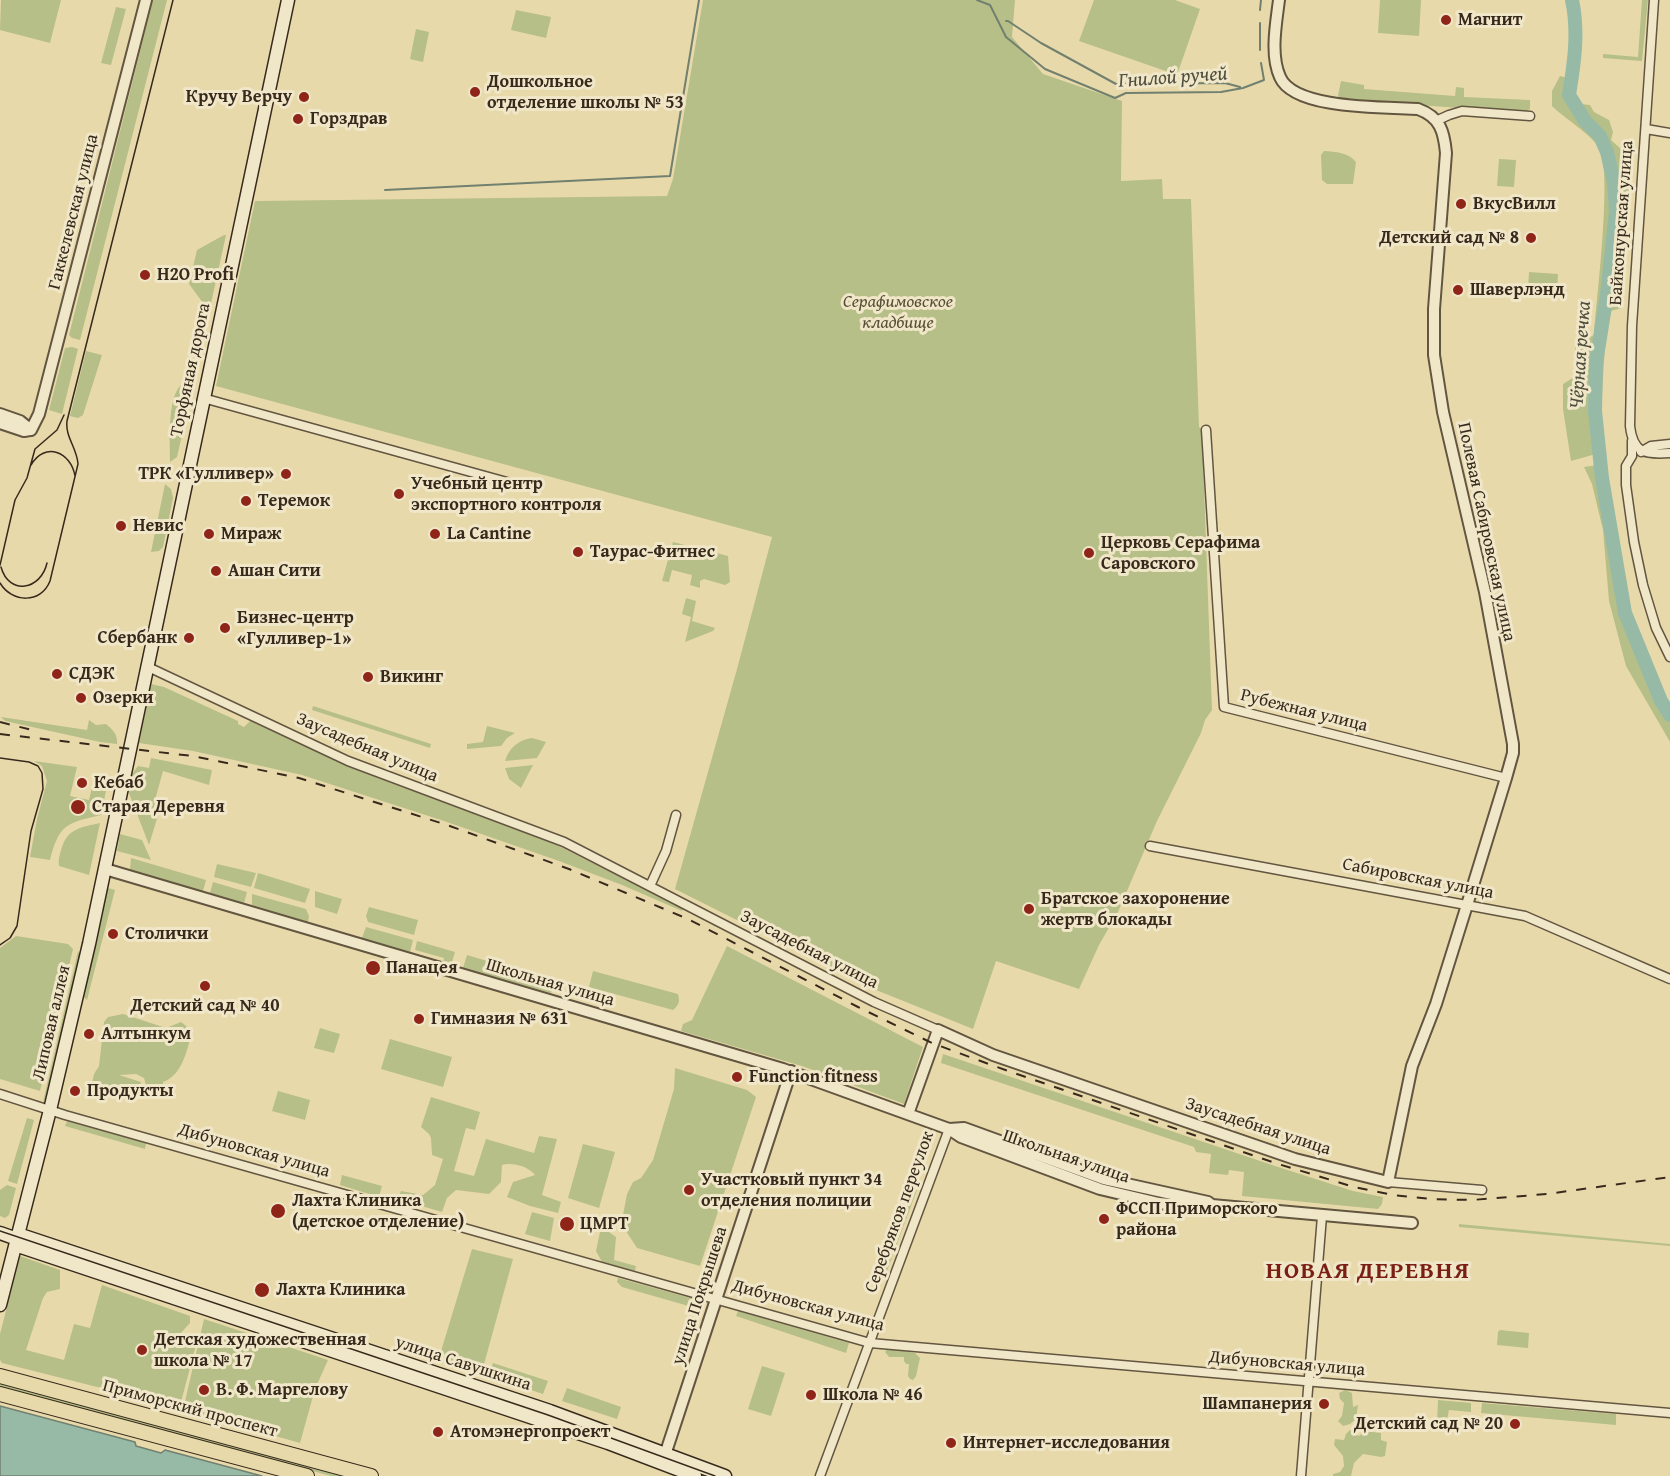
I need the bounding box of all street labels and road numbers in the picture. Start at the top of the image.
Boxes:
street label: Гаккелевская улица [44,132,104,292]
street label: Байконурская улица [1605,140,1639,306]
street label: Торфяная дорога [166,301,216,439]
street label: Полевая Сабировская улица [1452,421,1520,643]
street label: Рубежная улица [1238,685,1370,737]
street label: Заусадебная улица [293,708,441,788]
street label: Сабировская улица [1341,854,1495,904]
street label: Заусадебная улица [737,906,881,994]
street label: Школьная улица [483,954,617,1012]
street label: Липовая аллея [28,963,76,1083]
street label: Заусадебная улица [1183,1093,1333,1161]
street label: Дибуновская улица [176,1119,332,1183]
street label: Школьная улица [1000,1125,1132,1189]
street label: Серебряков переулок [861,1128,939,1296]
street label: улица Покрышева [667,1224,733,1368]
street label: Дибуновская улица [730,1275,886,1337]
street label: улица Савушкина [392,1332,534,1396]
street label: Дибуновская улица [1208,1346,1366,1382]
street label: Приморский проспект [100,1375,280,1443]

